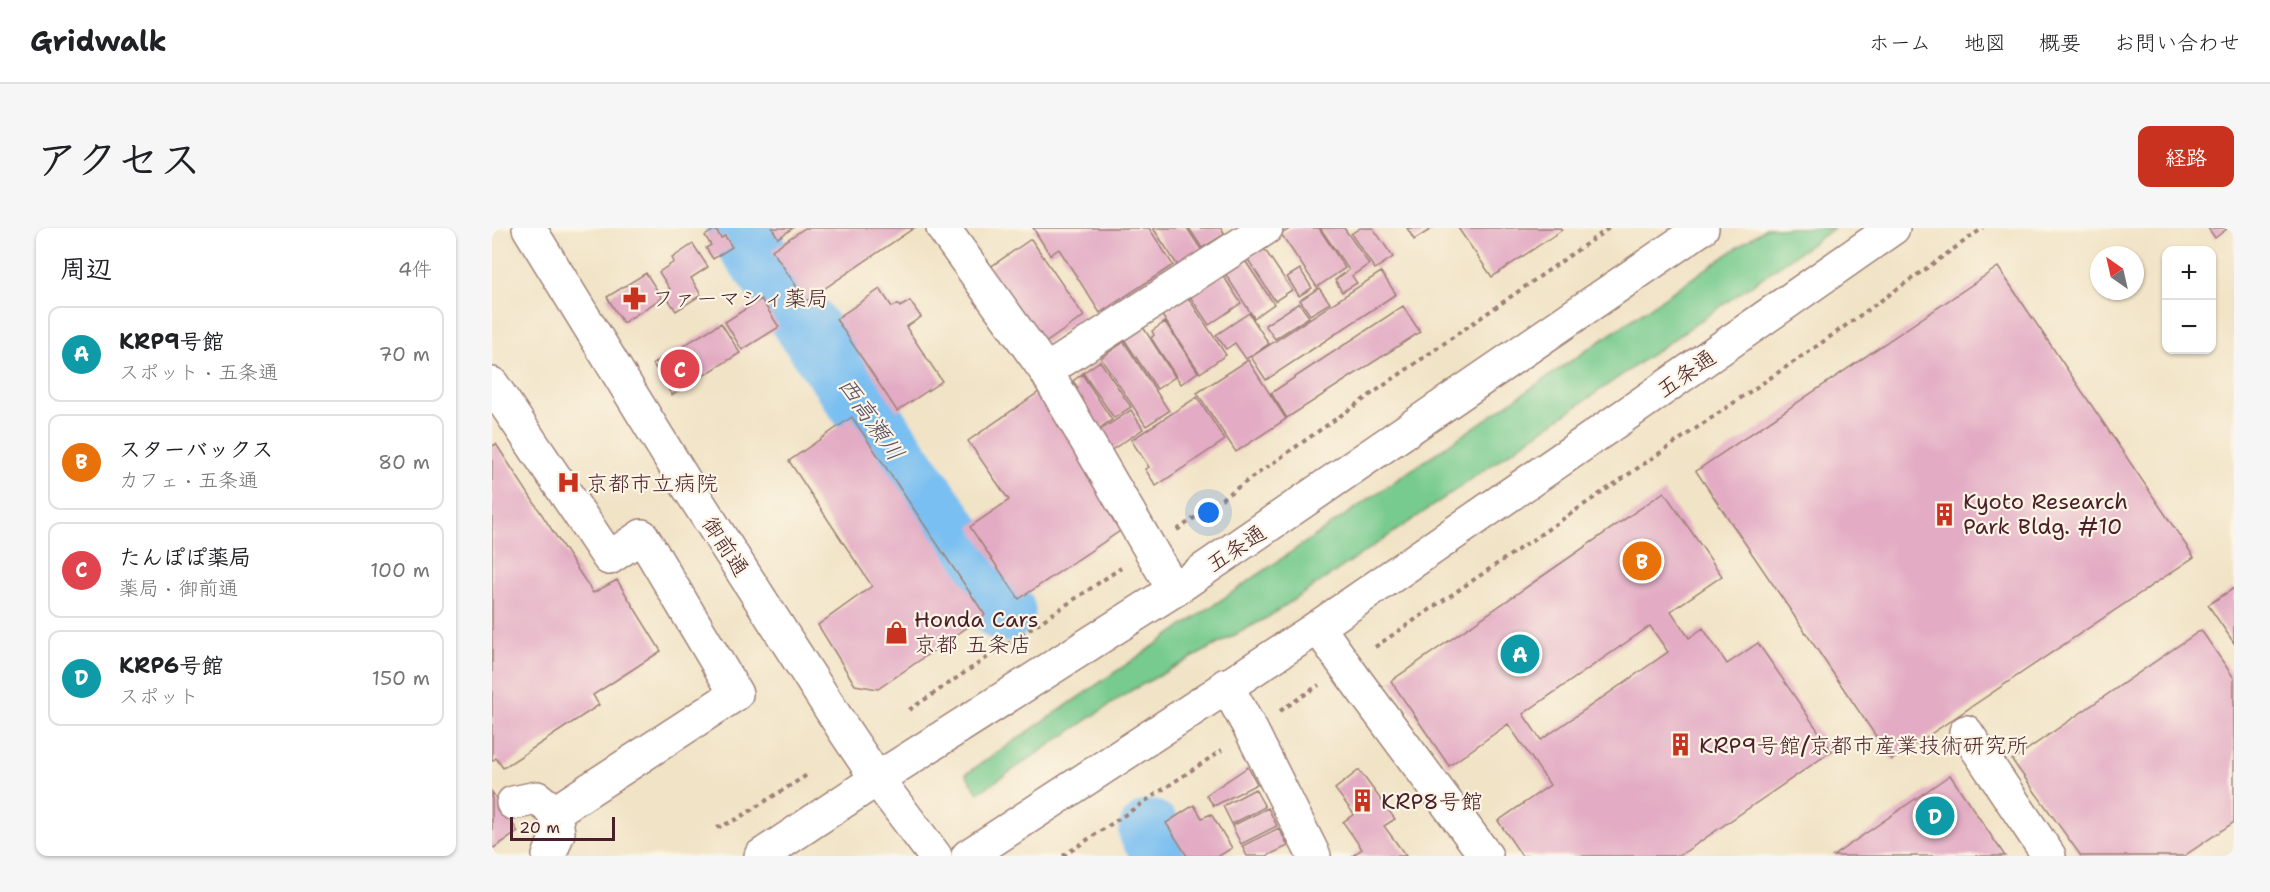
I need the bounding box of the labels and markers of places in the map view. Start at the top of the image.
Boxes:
place label: ファーマシィ薬局 [652,284,828,313]
pharmacy icon: ファーマシィ薬局 [621,285,647,311]
pin: C [660,346,699,392]
place label: 京都市立病院 [586,469,718,498]
hospital icon: 京都市立病院 [555,470,581,496]
place label: Kyoto Research Park Bldg. #10 [1963,487,2128,541]
building icon: Kyoto Research Park Bldg. #10 [1932,501,1958,527]
pin: B [1622,538,1662,584]
place label: Honda Cars 京都 五条店 [914,605,1039,659]
shop icon: Honda Cars 京都 五条店 [883,619,909,645]
pin: A [1500,632,1540,676]
place label: KRP9号館/京都市産業技術研究所 [1699,731,2029,760]
building icon: KRP9号館/京都市産業技術研究所 [1668,732,1694,758]
place label: KRP8号館 [1381,787,1483,816]
building icon: KRP8号館 [1350,788,1376,814]
pin: D [1916,794,1954,838]

